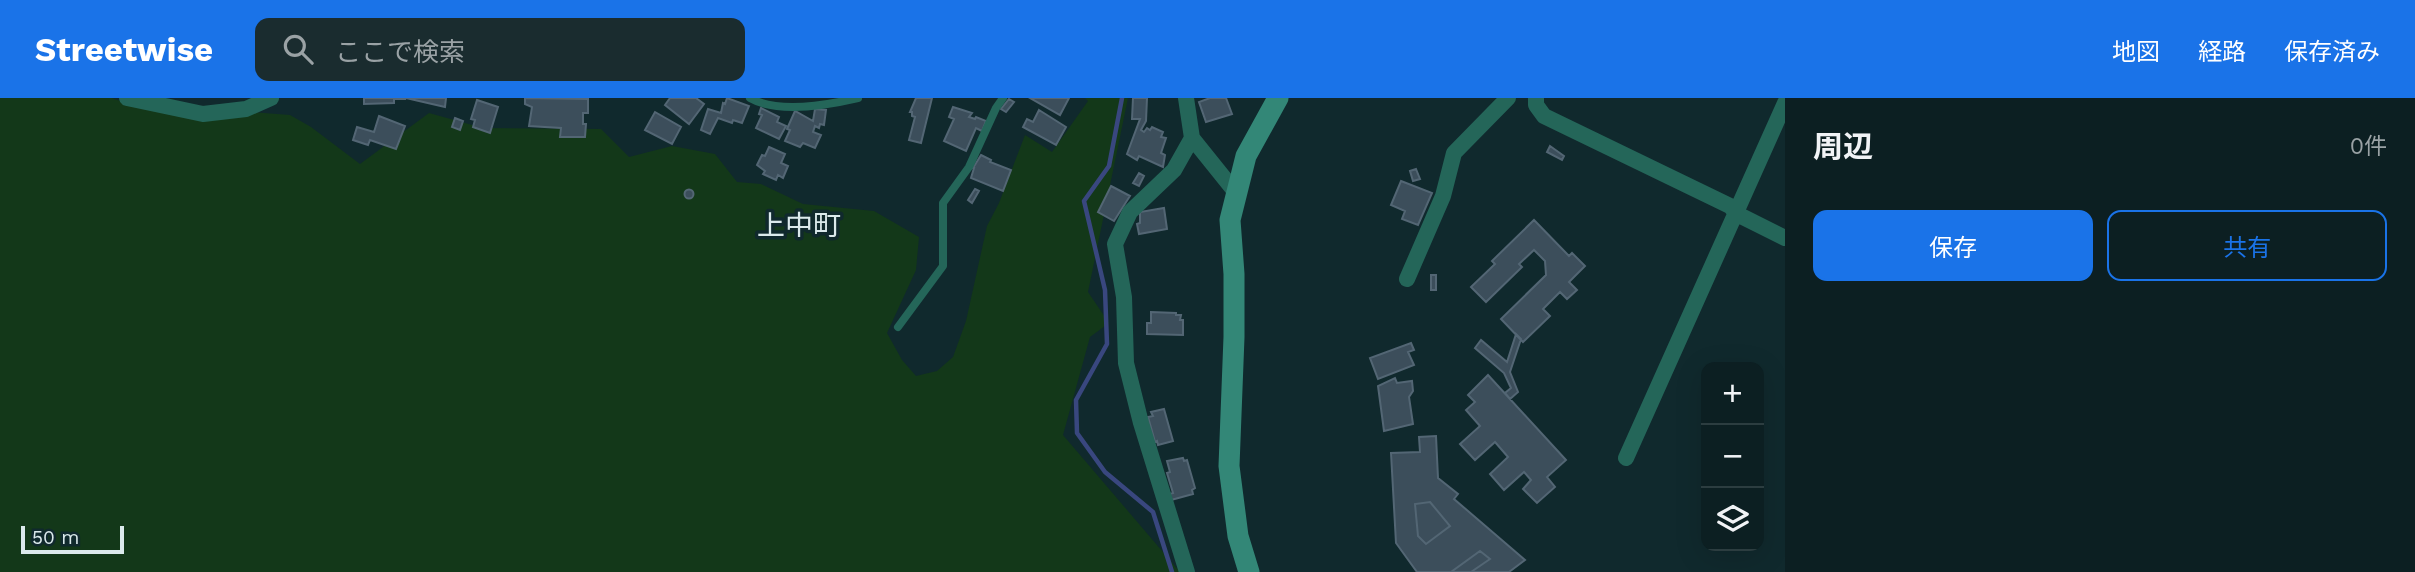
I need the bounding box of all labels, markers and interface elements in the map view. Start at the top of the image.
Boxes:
search box [255,18,745,81]
text: Streetwise [35,30,213,69]
icon: search [279,30,317,68]
text: ここで検索 [335,37,465,67]
text: 地図 [2112,38,2160,66]
text: 経路 [2198,38,2246,66]
text: 保存済み [2284,38,2380,66]
text: 周辺 [1813,129,1873,164]
text: 0件 [2350,133,2387,160]
district label: 上中町 [757,209,841,242]
button: 保存 [1813,210,2093,281]
button: 共有 [2107,210,2387,281]
map controls [1701,362,1764,551]
button: + [1701,362,1764,425]
button: − [1701,425,1764,488]
button: layers [1701,488,1764,551]
scale bar [21,523,124,555]
text: 50 m [32,526,79,549]

